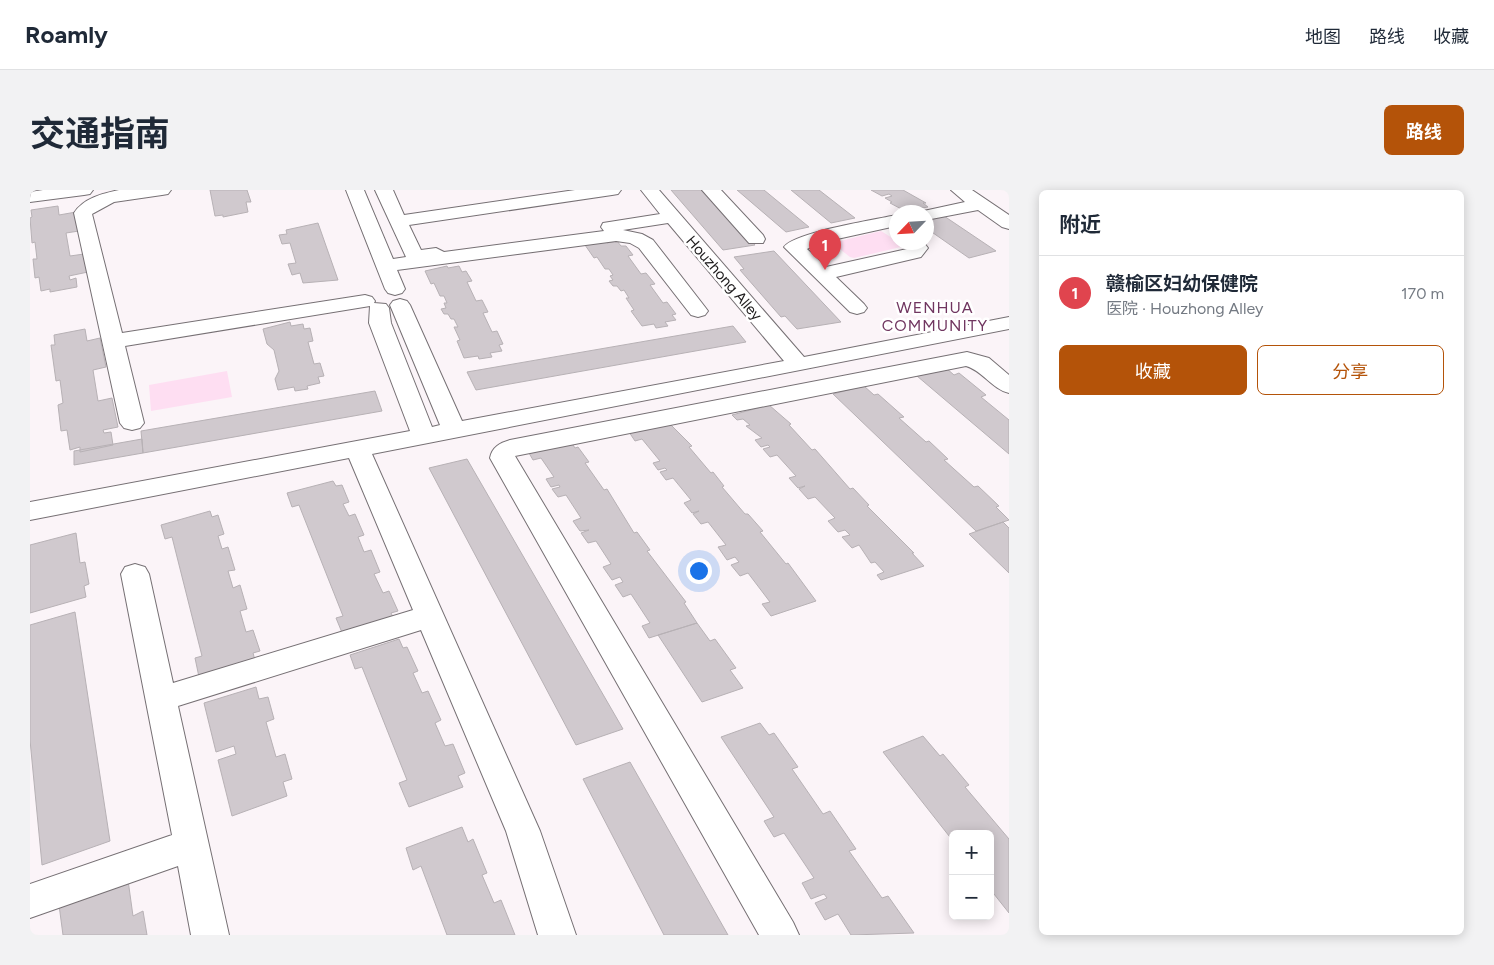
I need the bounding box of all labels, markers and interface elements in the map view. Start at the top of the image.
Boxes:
text: Roamly [25,20,108,49]
text: 地图 [1305,26,1341,48]
text: 路线 [1369,26,1405,48]
text: 收藏 [1433,26,1469,48]
button: 路线 [1384,105,1464,155]
text: 交通指南 [30,113,170,155]
north arrow [889,205,934,250]
text: 附近 [1059,212,1101,237]
pin: 1 [809,229,841,270]
street label: Houzhong Alley [682,232,766,324]
text: 赣榆区妇幼保健院 [1106,272,1258,295]
text: 1 [1072,284,1078,303]
text: 170 m [1401,284,1444,303]
district label: WENHUA COMMUNITY [882,298,988,335]
text: 医院 · Houzhong Alley [1106,299,1263,318]
button: 收藏 [1059,345,1247,395]
button: 分享 [1257,345,1444,395]
your location [686,558,712,584]
map controls [949,830,994,920]
button: + [949,830,994,875]
button: − [949,875,994,920]

